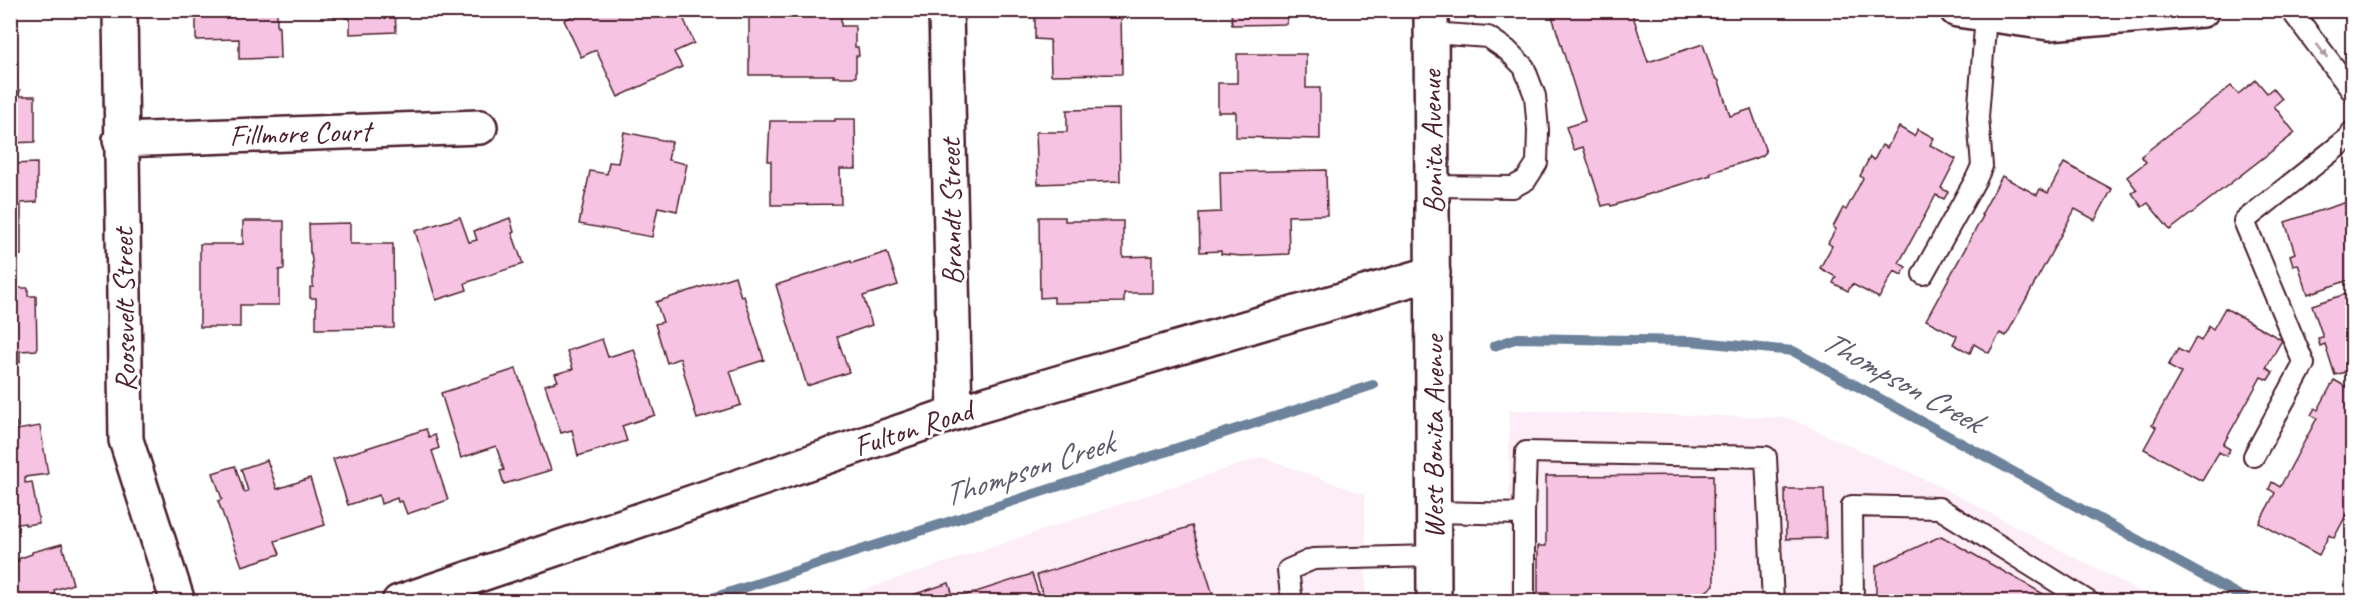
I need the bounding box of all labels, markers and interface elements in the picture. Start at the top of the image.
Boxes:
one-way arrow [2316,42,2328,58]
street label: Bonita Avenue [1412,67,1452,214]
street label: Fillmore Court [229,111,375,154]
street label: Brandt Street [931,135,971,286]
street label: Roosevelt Street [104,225,144,392]
water label: Thompson Creek [1815,320,1994,444]
street label: West Bonita Avenue [1414,333,1452,539]
street label: Fulton Road [849,390,981,465]
water label: Thompson Creek [938,421,1123,516]

